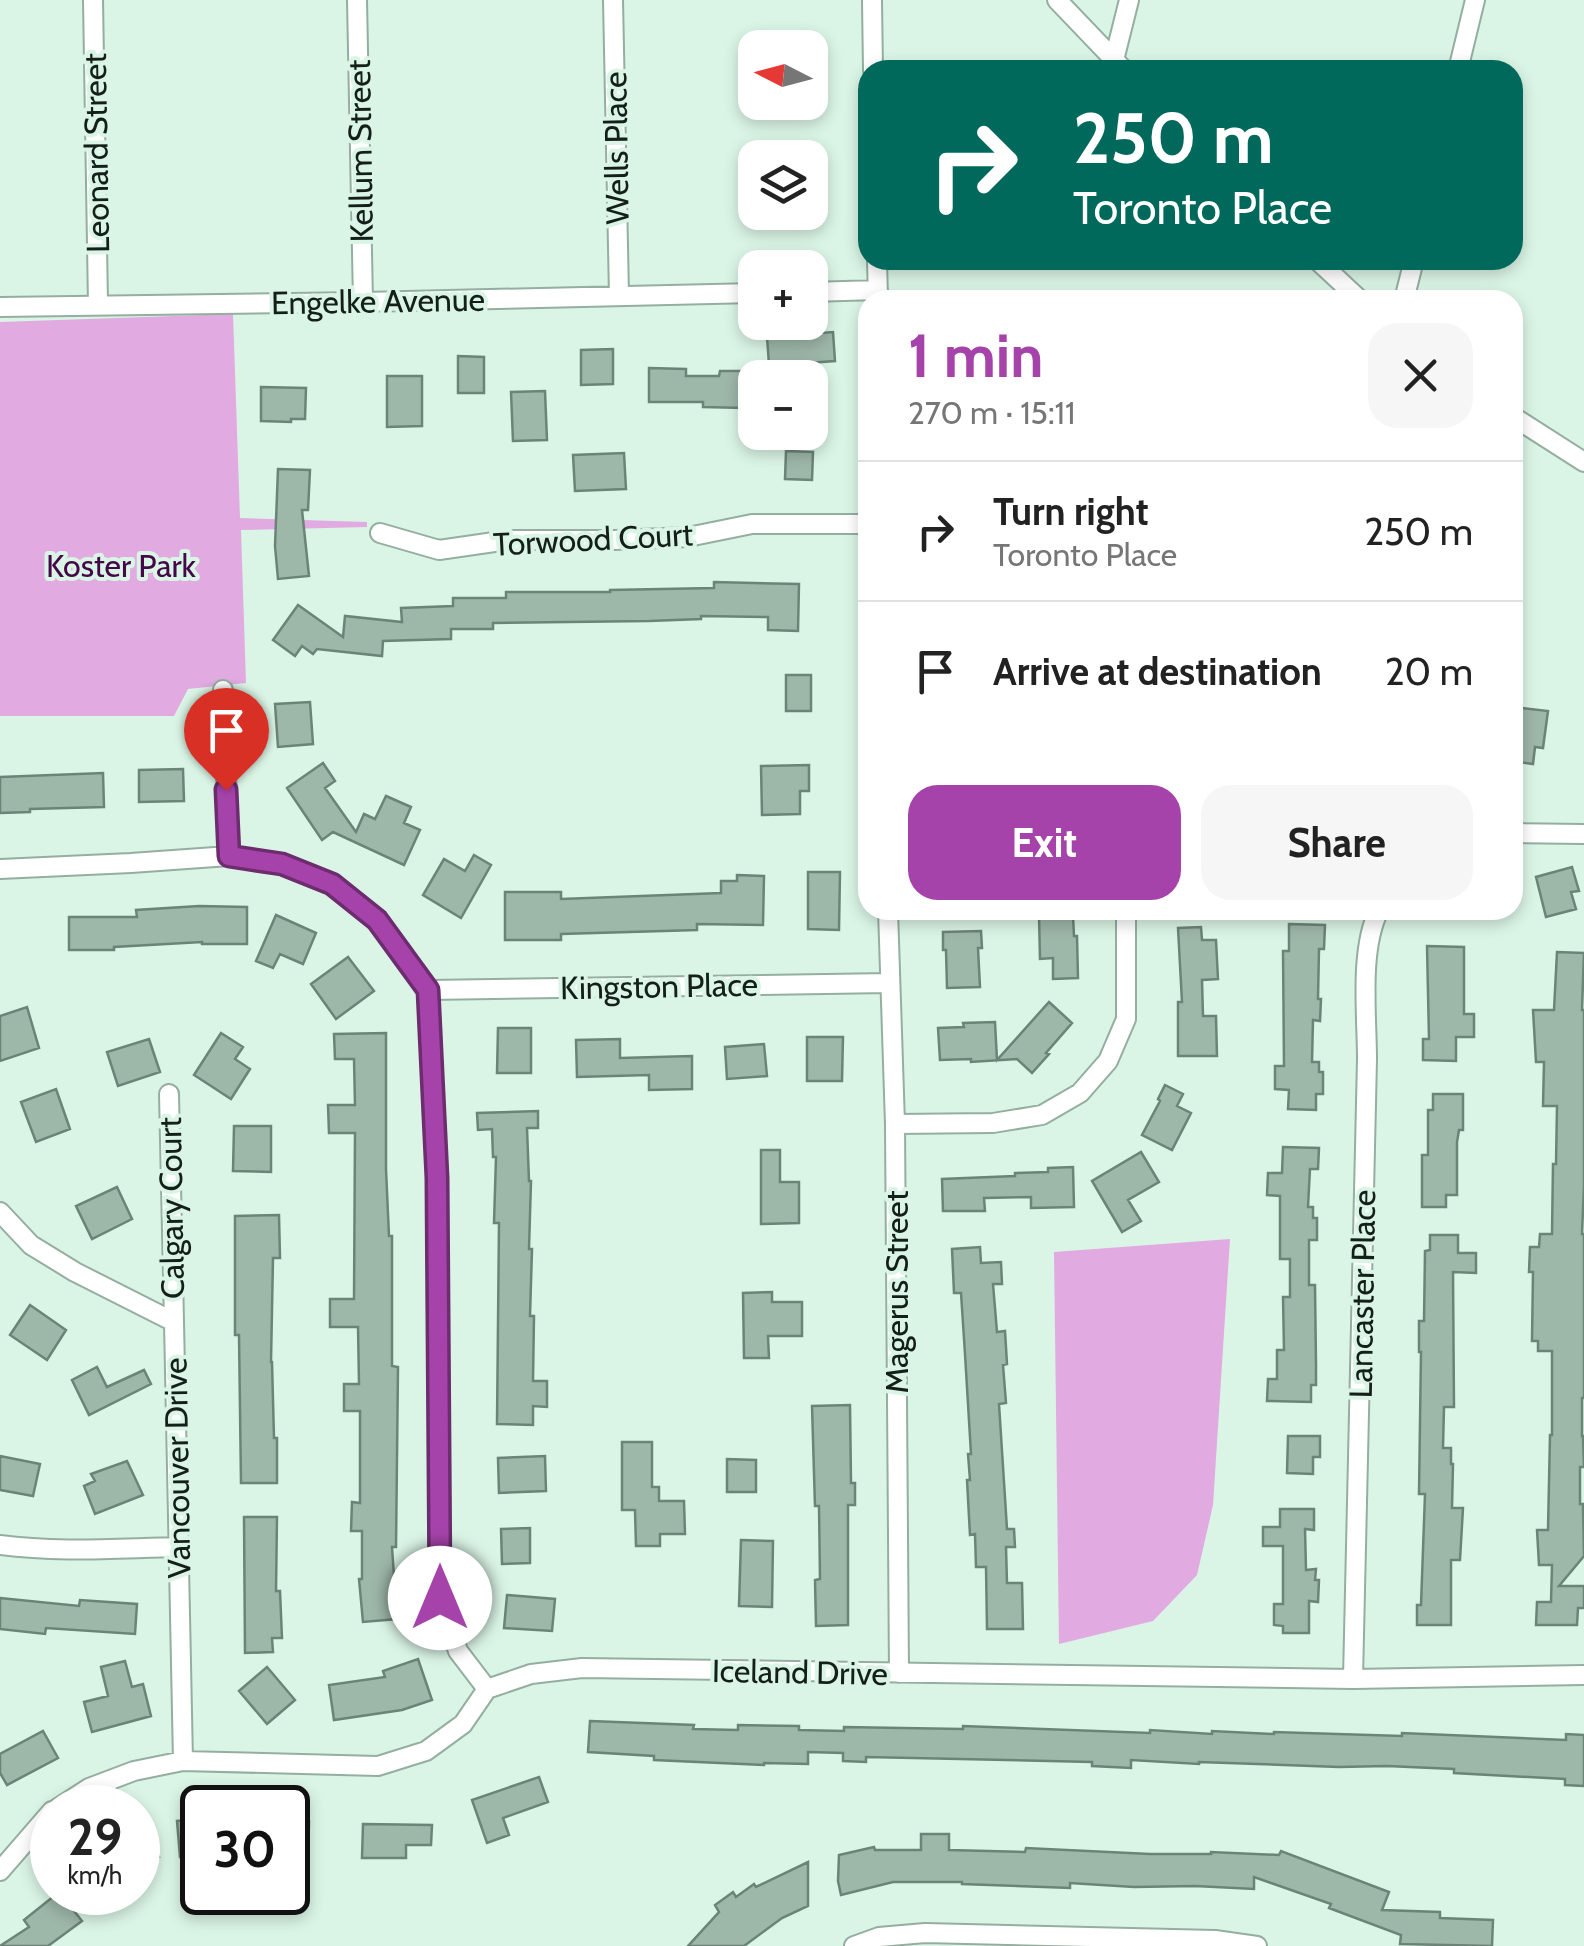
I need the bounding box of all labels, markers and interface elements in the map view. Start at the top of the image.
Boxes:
north arrow [738,30,828,120]
map controls [738,30,828,450]
street label: Leonard Street [75,53,117,253]
street label: Kellum Street [339,59,381,243]
street label: Wells Place [595,71,637,225]
text: 250 m [1073,95,1274,181]
icon: right [908,100,1038,230]
button: layers [738,140,828,230]
text: Toronto Place [1073,181,1332,235]
button: + [738,250,828,340]
street label: Engelke Avenue [271,280,485,322]
text: 1 min [908,319,1043,392]
button: close [1368,323,1473,428]
button: − [738,360,828,450]
text: 270 m · 15:11 [908,393,1075,432]
text: Turn right [993,488,1149,535]
icon: right [908,504,963,559]
text: 250 m [1364,508,1473,555]
street label: Torwood Court [492,514,694,564]
text: Toronto Place [993,535,1177,574]
park label: Koster Park [46,546,197,585]
icon: arrive [908,644,963,699]
text: Arrive at destination [993,648,1322,695]
text: 20 m [1385,648,1473,695]
pin [184,688,269,791]
icon: arrive [199,703,254,758]
button: Exit [908,785,1181,900]
button: Share [1201,785,1473,900]
street label: Kingston Place [560,965,758,1007]
street label: Calgary Court [150,1116,192,1299]
street label: Lancaster Place [1341,1189,1383,1399]
street label: Magerus Street [877,1190,916,1394]
street label: Vancouver Drive [156,1357,198,1579]
position arrow [388,1546,492,1650]
street label: Iceland Drive [712,1651,888,1693]
speed limit sign: 30 [180,1785,310,1915]
text: 29 [68,1807,122,1868]
text: km/h [68,1860,122,1890]

